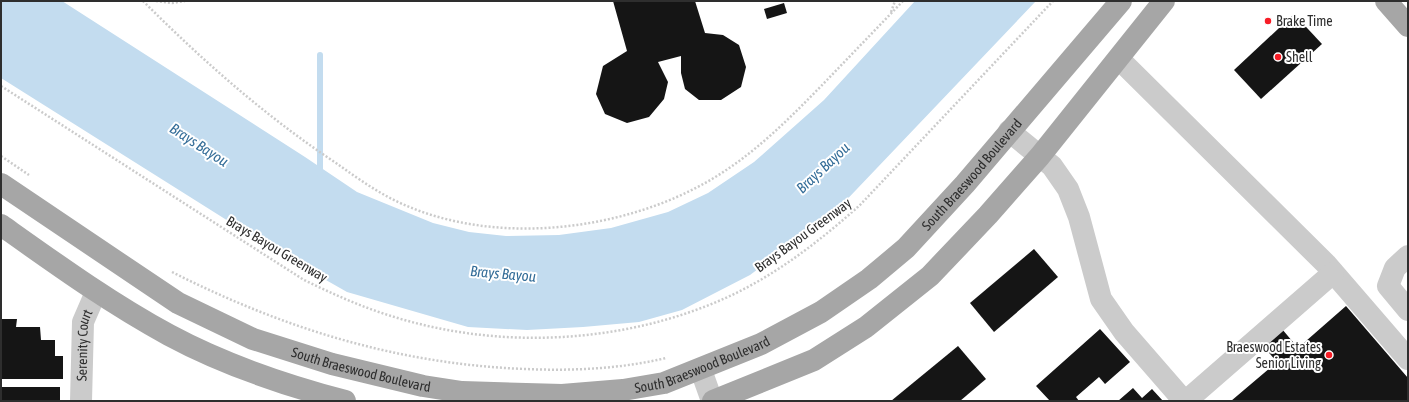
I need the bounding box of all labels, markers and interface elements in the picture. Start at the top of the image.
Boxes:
place label: Brake Time [1276,13,1333,29]
marker: Brake Time [1263,16,1273,26]
place label: Shell [1286,49,1313,65]
marker: Shell [1273,52,1283,62]
street label: South Braeswood Boulevard [919,116,1025,233]
water label: Brays Bayou [167,119,232,170]
water label: Brays Bayou [793,139,853,196]
street label: Brays Bayou Greenway [752,195,854,275]
street label: Brays Bayou Greenway [224,212,331,286]
water label: Brays Bayou [469,262,537,285]
street label: Serenity Court [74,307,96,381]
street label: South Braeswood Boulevard [633,333,772,396]
place label: Braeswood Estates Senior Living [1226,339,1321,371]
street label: South Braeswood Boulevard [290,344,432,395]
marker: Braeswood Estates Senior Living [1324,350,1334,360]

